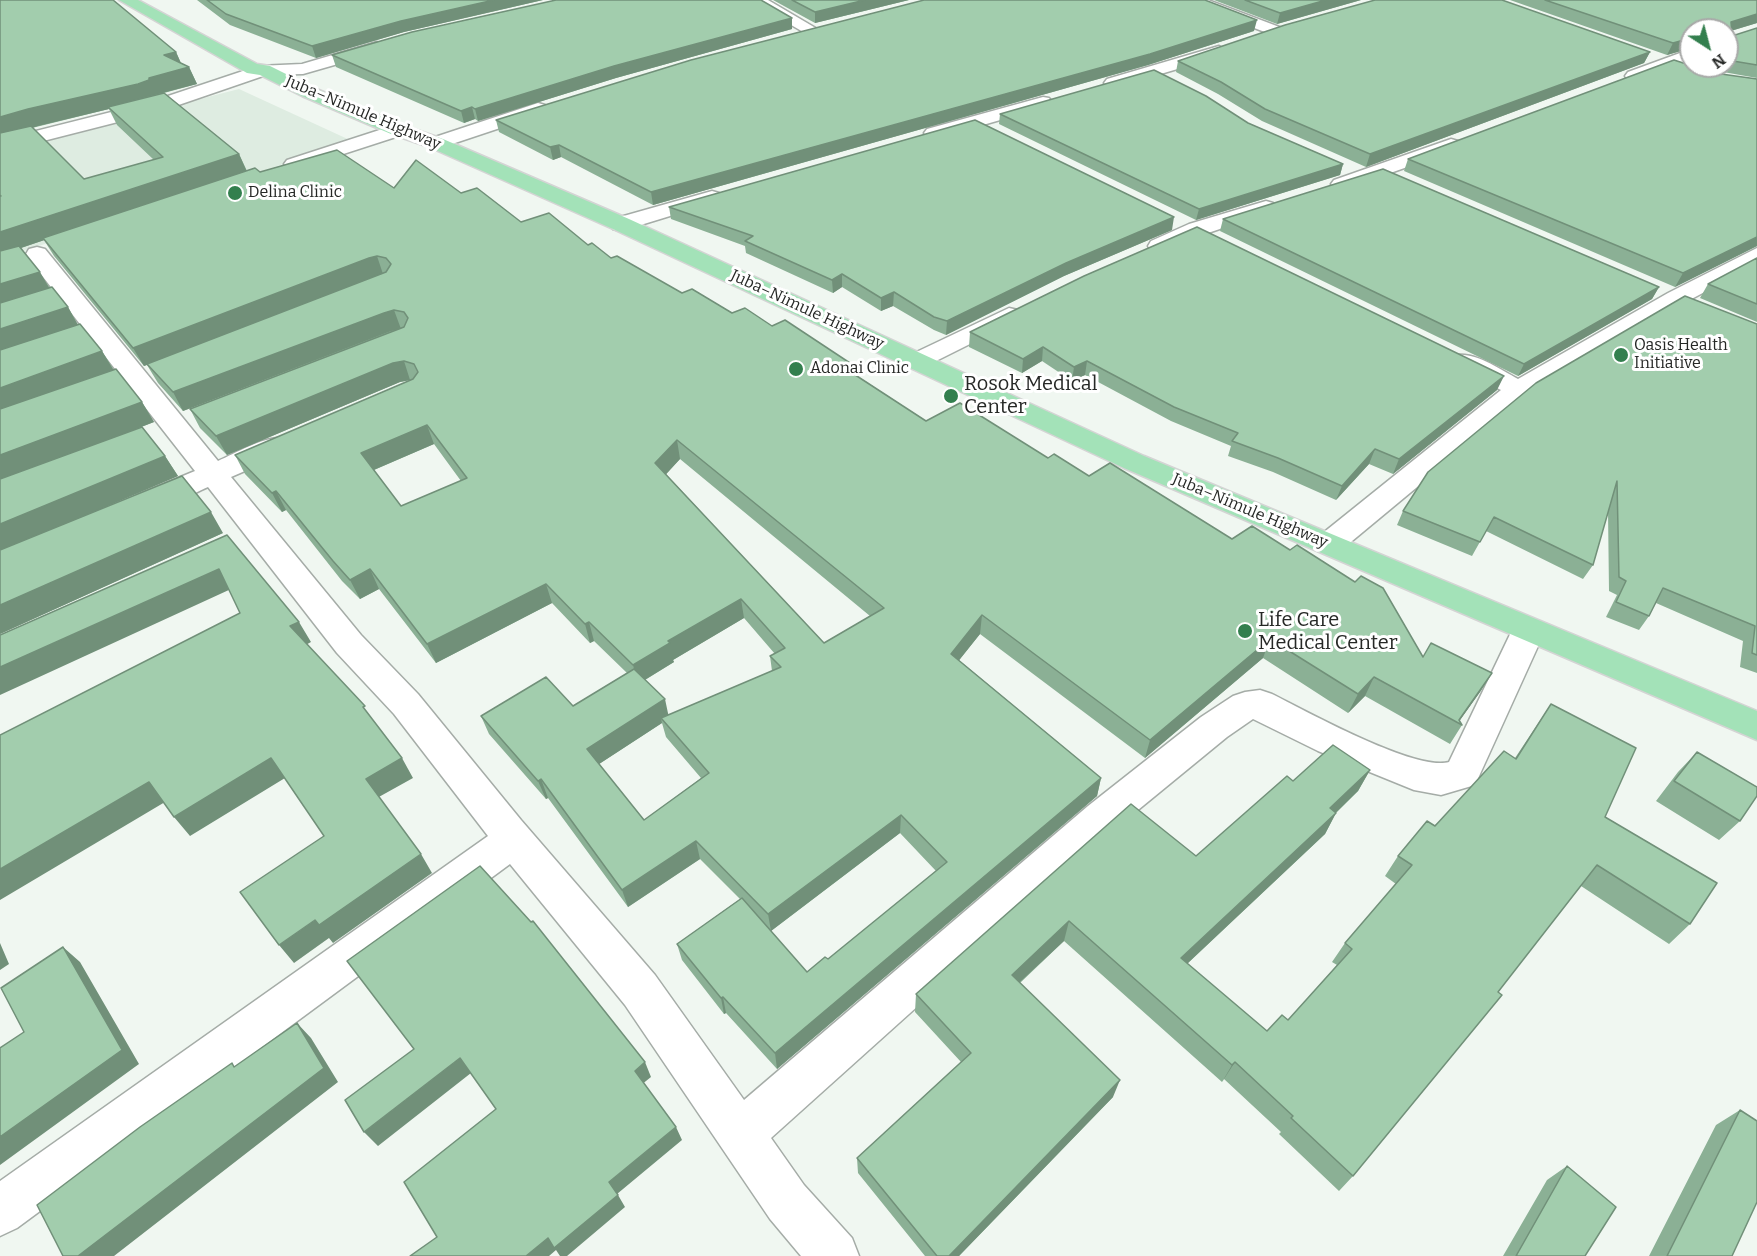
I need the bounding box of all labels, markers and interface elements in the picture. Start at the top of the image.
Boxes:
north arrow [1679,18,1739,78]
text: N [1708,50,1729,73]
street label: Juba–Nimule Highway [282,72,444,154]
place label: Delina Clinic [248,183,342,203]
marker: Delina Clinic [226,184,244,202]
street label: Juba–Nimule Highway [727,266,887,354]
place label: Oasis Health Initiative [1634,336,1728,374]
marker: Oasis Health Initiative [1612,346,1630,364]
place label: Adonai Clinic [810,359,909,379]
marker: Adonai Clinic [787,360,805,378]
place label: Rosok Medical Center [964,372,1097,419]
marker: Rosok Medical Center [942,387,960,405]
street label: Juba–Nimule Highway [1169,470,1331,552]
place label: Life Care Medical Center [1258,608,1398,655]
marker: Life Care Medical Center [1236,622,1254,640]

